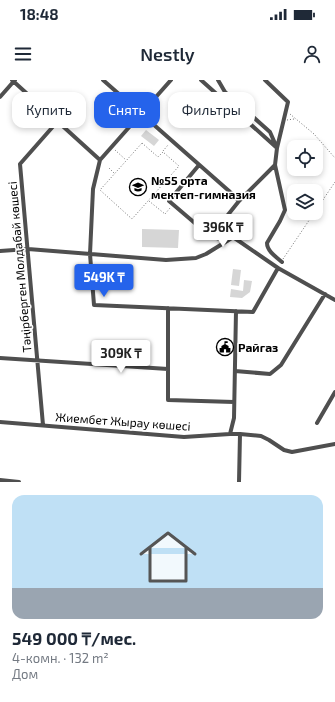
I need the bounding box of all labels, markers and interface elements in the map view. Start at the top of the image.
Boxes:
text: 18:48 [20,5,59,23]
icon: menu [12,43,34,65]
text: Nestly [140,43,195,65]
icon: person [301,43,323,65]
chip: Купить [12,92,86,128]
chip: Снять [94,92,160,128]
chip: Фильтры [168,92,255,128]
map controls [287,140,323,220]
button: locate [287,140,323,176]
place label: №55 орта мектеп-гимназия [151,173,256,201]
school or university icon: №55 орта мектеп-гимназия [128,177,148,197]
street label: Тәңірберген Молдабай көшесі [5,181,33,353]
button: layers [287,184,323,220]
pin: 396K ₸ [190,214,256,248]
text: 396K ₸ [203,219,243,235]
pin: 549K ₸ [71,264,137,298]
text: 549K ₸ [83,269,125,285]
public building icon: Райгаз [215,337,235,357]
pin: 309K ₸ [88,340,154,374]
place label: Райгаз [238,340,278,354]
text: 309K ₸ [100,345,142,361]
street label: Жиембет Жырау көшесі [55,409,191,434]
icon: home [132,521,204,593]
text: 549 000 ₸/мес. [12,628,136,648]
text: 4-комн. · 132 m² [12,650,109,666]
text: Дом [12,666,38,682]

